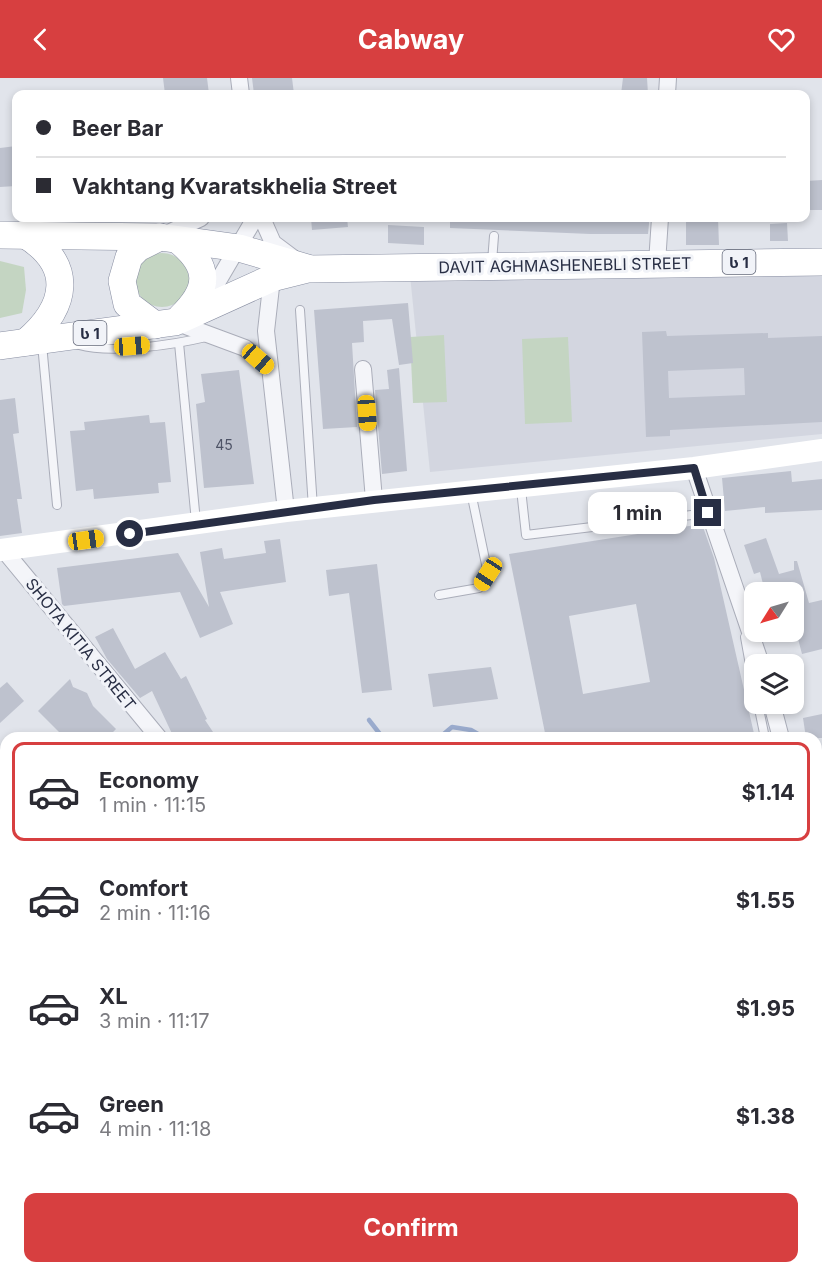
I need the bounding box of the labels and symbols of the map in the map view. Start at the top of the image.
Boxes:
road number: ს 1 [722,250,756,274]
street label: DAVIT AGHMASHENEBLI STREET [438,253,692,277]
road number: ს 1 [74,321,106,345]
car [113,336,151,356]
car [239,340,277,378]
car [357,394,377,432]
house number: 45 [215,436,233,453]
callout: 1 min [588,492,687,534]
route end [694,499,721,526]
route start [116,520,143,547]
car [67,529,105,551]
car [471,554,505,594]
street label: SHOTA KITIA STREET [22,574,140,714]
north arrow [744,582,804,642]

